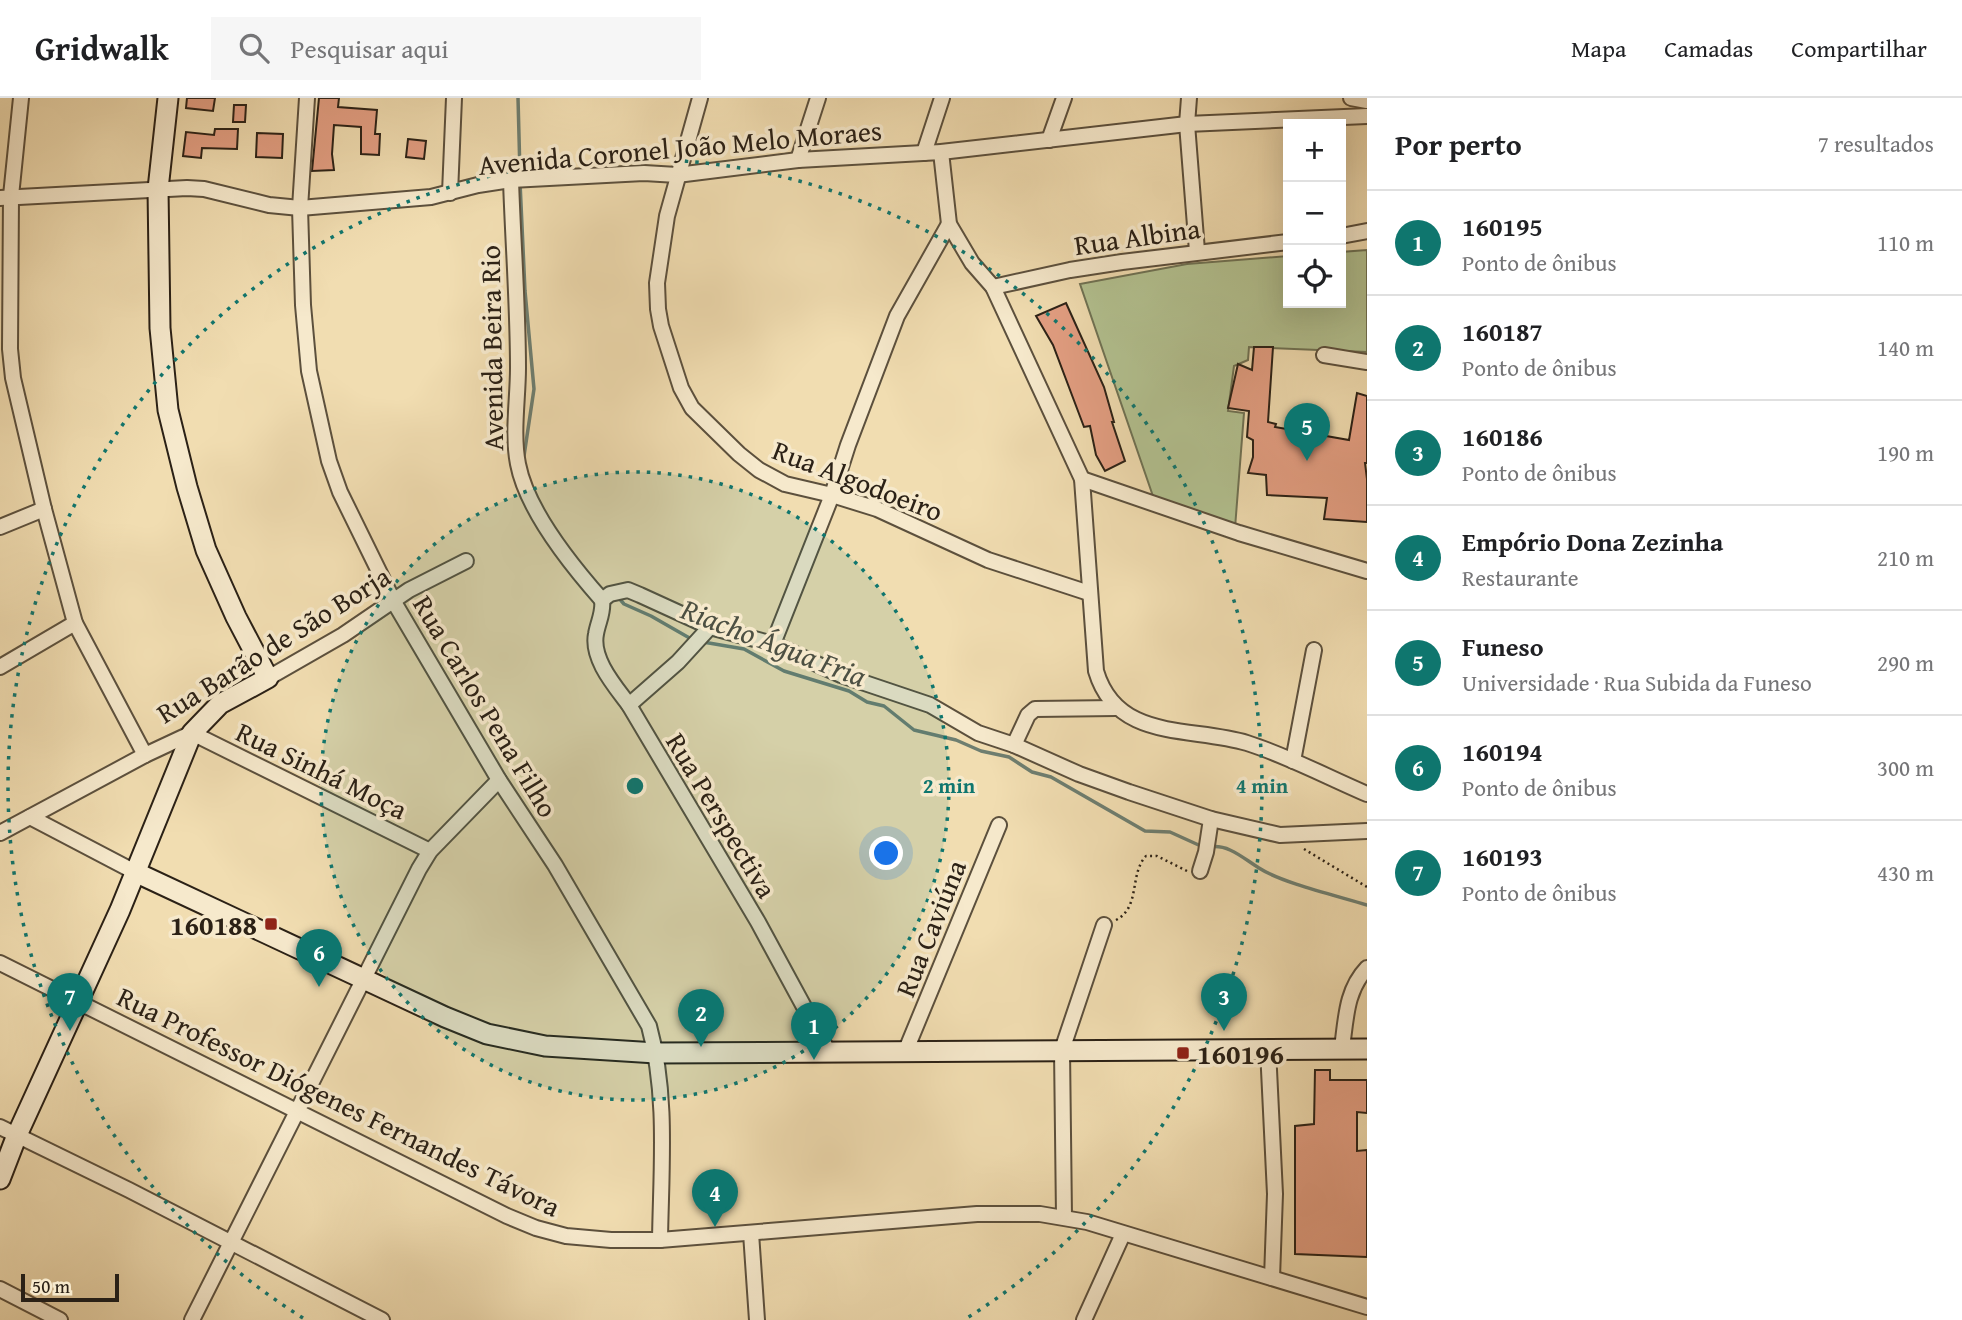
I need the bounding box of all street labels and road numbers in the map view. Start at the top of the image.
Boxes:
street label: Avenida Coronel João Melo Moraes [477,109,883,185]
street label: Rua Albina [1071,207,1203,265]
street label: Avenida Beira Rio [469,245,513,451]
street label: Rua Algodoeiro [767,429,949,531]
street label: Rua Barão de São Borja [148,555,399,733]
street label: Rua Carlos Pena Filho [403,587,569,825]
street label: Rua Sinhá Moça [229,711,415,830]
street label: Rua Perspectiva [656,724,788,906]
street label: Rua Caviúna [884,853,976,1003]
street label: Rua Professor Diógenes Fernandes Távora [111,976,568,1227]

